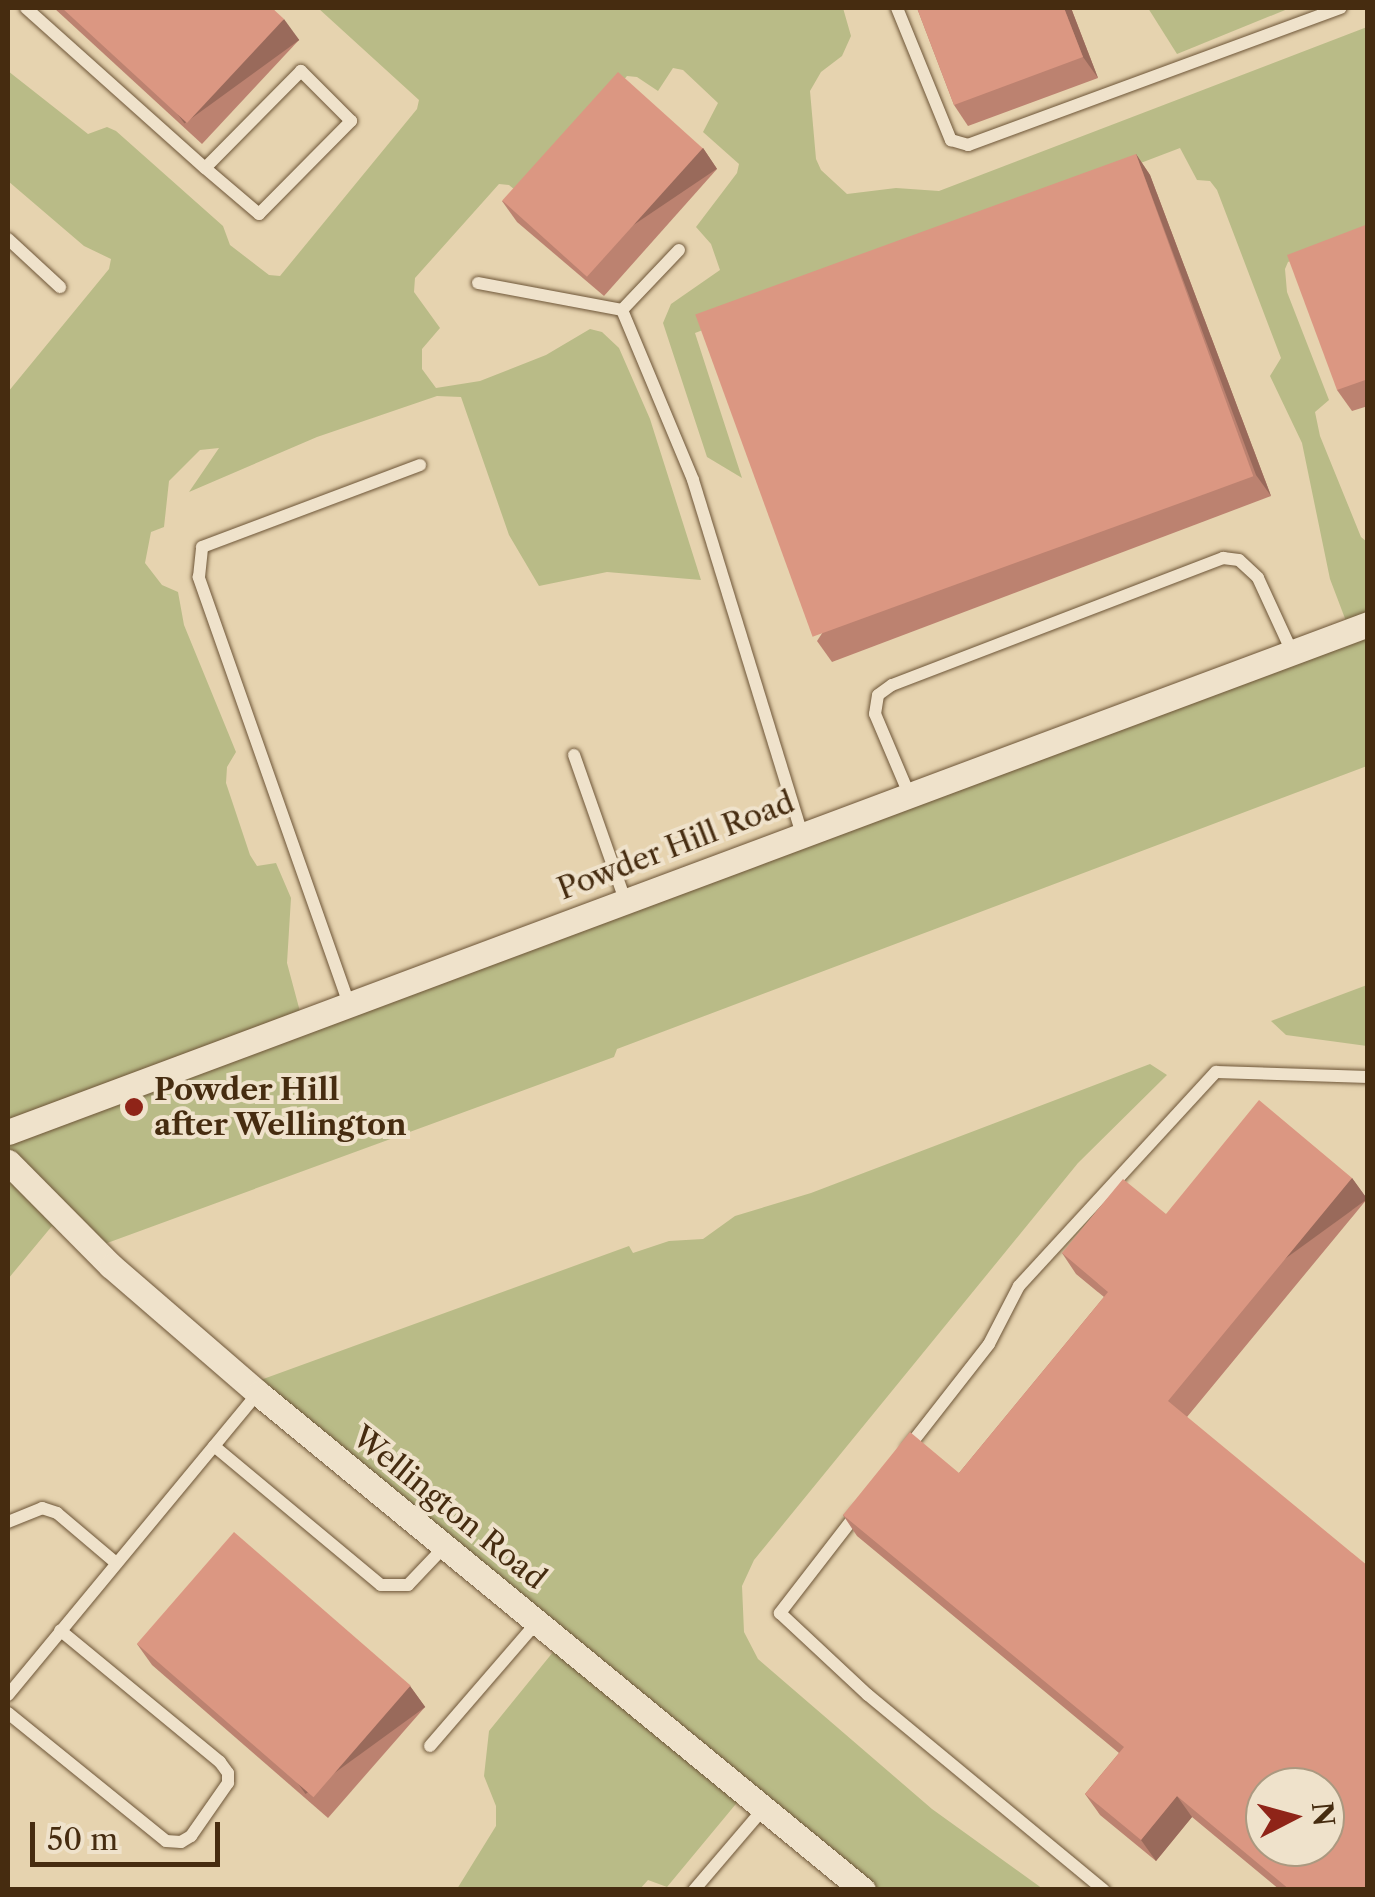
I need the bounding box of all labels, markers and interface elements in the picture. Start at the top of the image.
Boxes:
street label: Powder Hill Road [552,784,800,908]
place label: Powder Hill after Wellington [154,1072,408,1142]
marker: Powder Hill after Wellington [123,1096,145,1118]
street label: Wellington Road [345,1419,553,1597]
north arrow [1245,1767,1345,1867]
text: N [1305,1800,1341,1828]
scale bar [35,1802,225,1864]
text: 50 m [47,1821,118,1858]

